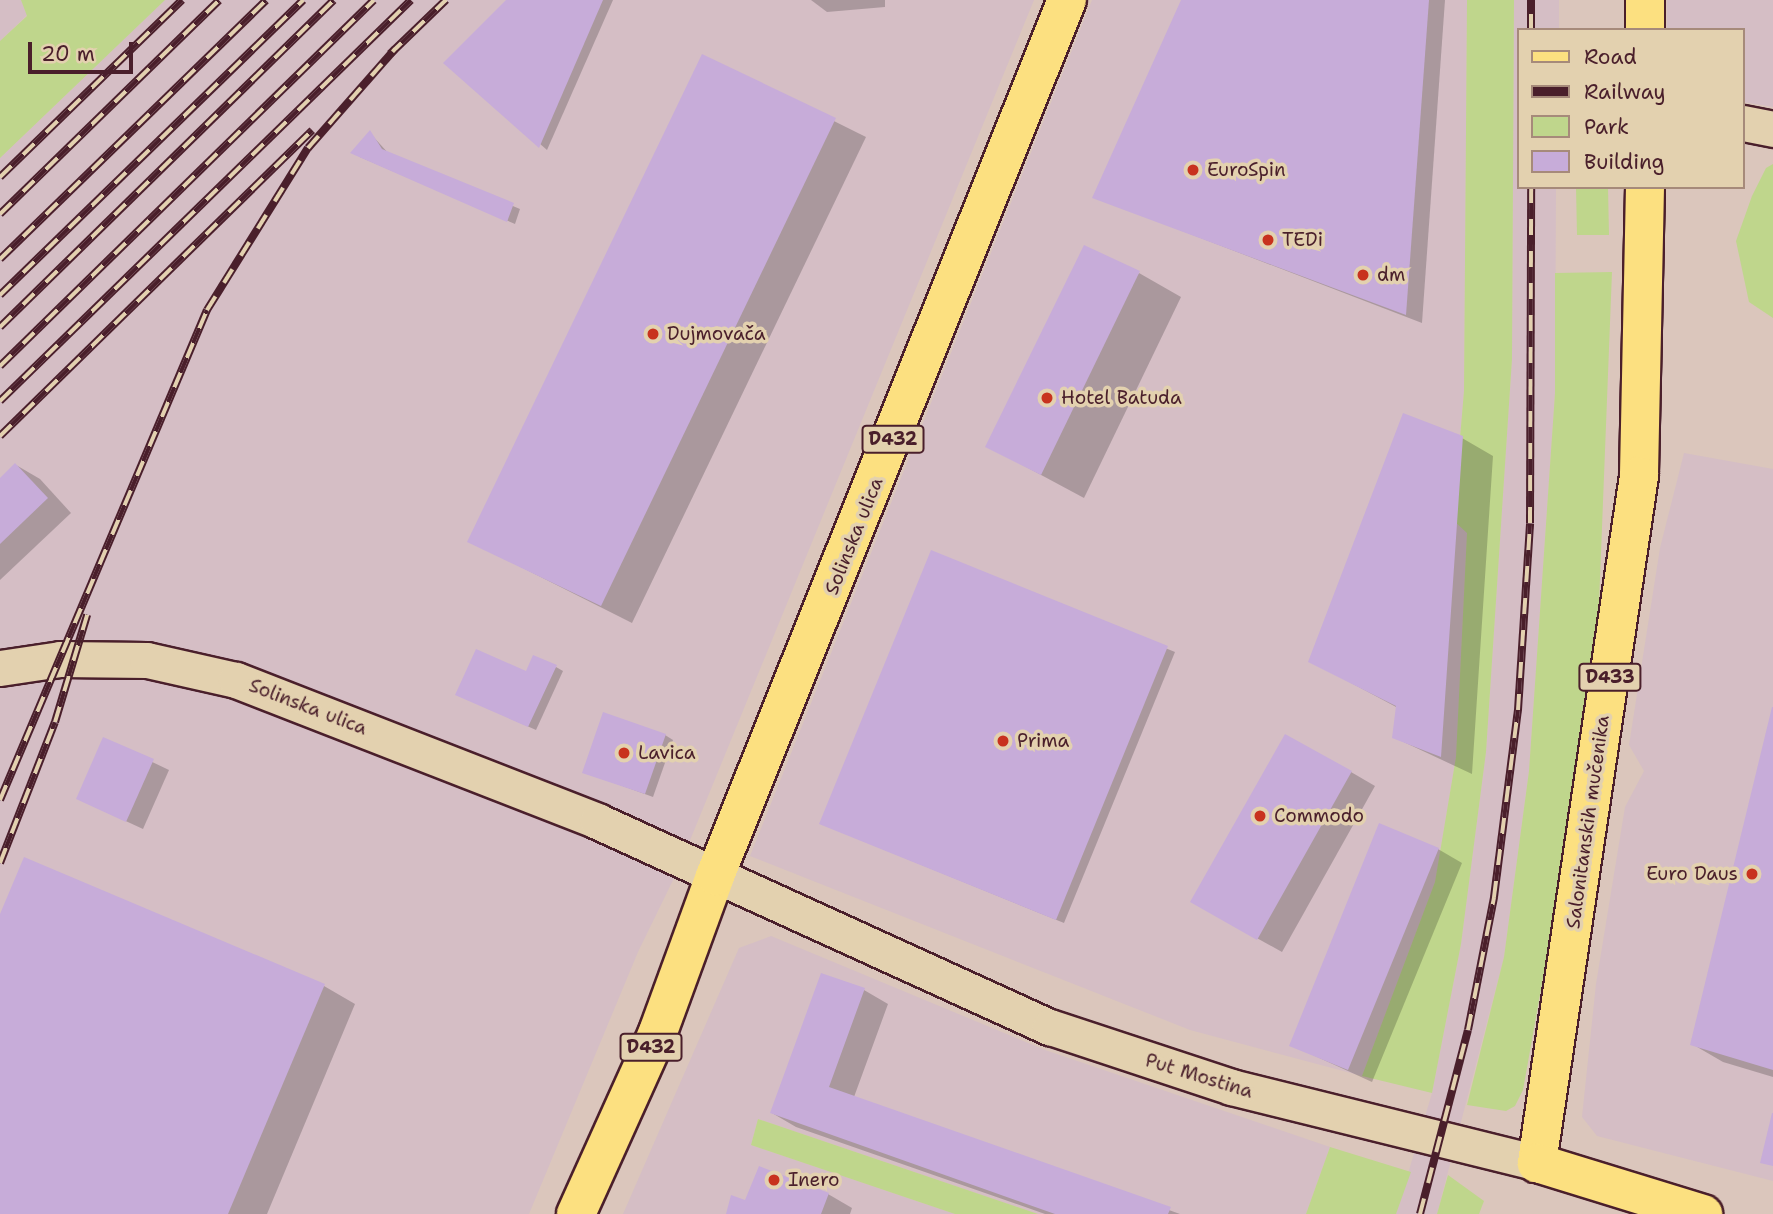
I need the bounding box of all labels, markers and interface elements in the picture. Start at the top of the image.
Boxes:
scale bar [32,28,136,72]
legend [1518,28,1745,189]
text: 20 m [41,40,95,68]
text: Road [1584,43,1637,71]
text: Railway [1584,78,1666,106]
text: Park [1584,113,1629,141]
text: Building [1584,148,1664,176]
place label: EuroSpin [1207,159,1286,181]
marker: EuroSpin [1185,162,1201,178]
place label: TEDi [1282,229,1323,251]
marker: TEDi [1260,232,1276,248]
place label: dm [1377,264,1405,286]
marker: dm [1355,267,1371,283]
place label: Dujmovača [667,323,766,345]
marker: Dujmovača [645,326,661,342]
place label: Hotel Batuda [1061,387,1182,409]
marker: Hotel Batuda [1039,390,1055,406]
road number: D432 [862,424,924,454]
street label: Solinska ulica [820,474,888,598]
road number: D433 [1577,662,1643,692]
street label: Solinska ulica [246,674,370,740]
street label: Salonitanskih mučenika [1562,714,1614,930]
place label: Prima [1017,730,1069,752]
marker: Prima [995,733,1011,749]
place label: Lavica [638,742,696,764]
marker: Lavica [616,745,632,761]
place label: Commodo [1274,805,1364,827]
marker: Commodo [1252,808,1268,824]
place label: Euro Daus [1646,863,1738,885]
marker: Euro Daus [1744,866,1760,882]
road number: D432 [620,1032,682,1062]
street label: Put Mostina [1142,1049,1256,1103]
place label: Inero [788,1169,839,1191]
marker: Inero [766,1172,782,1188]

